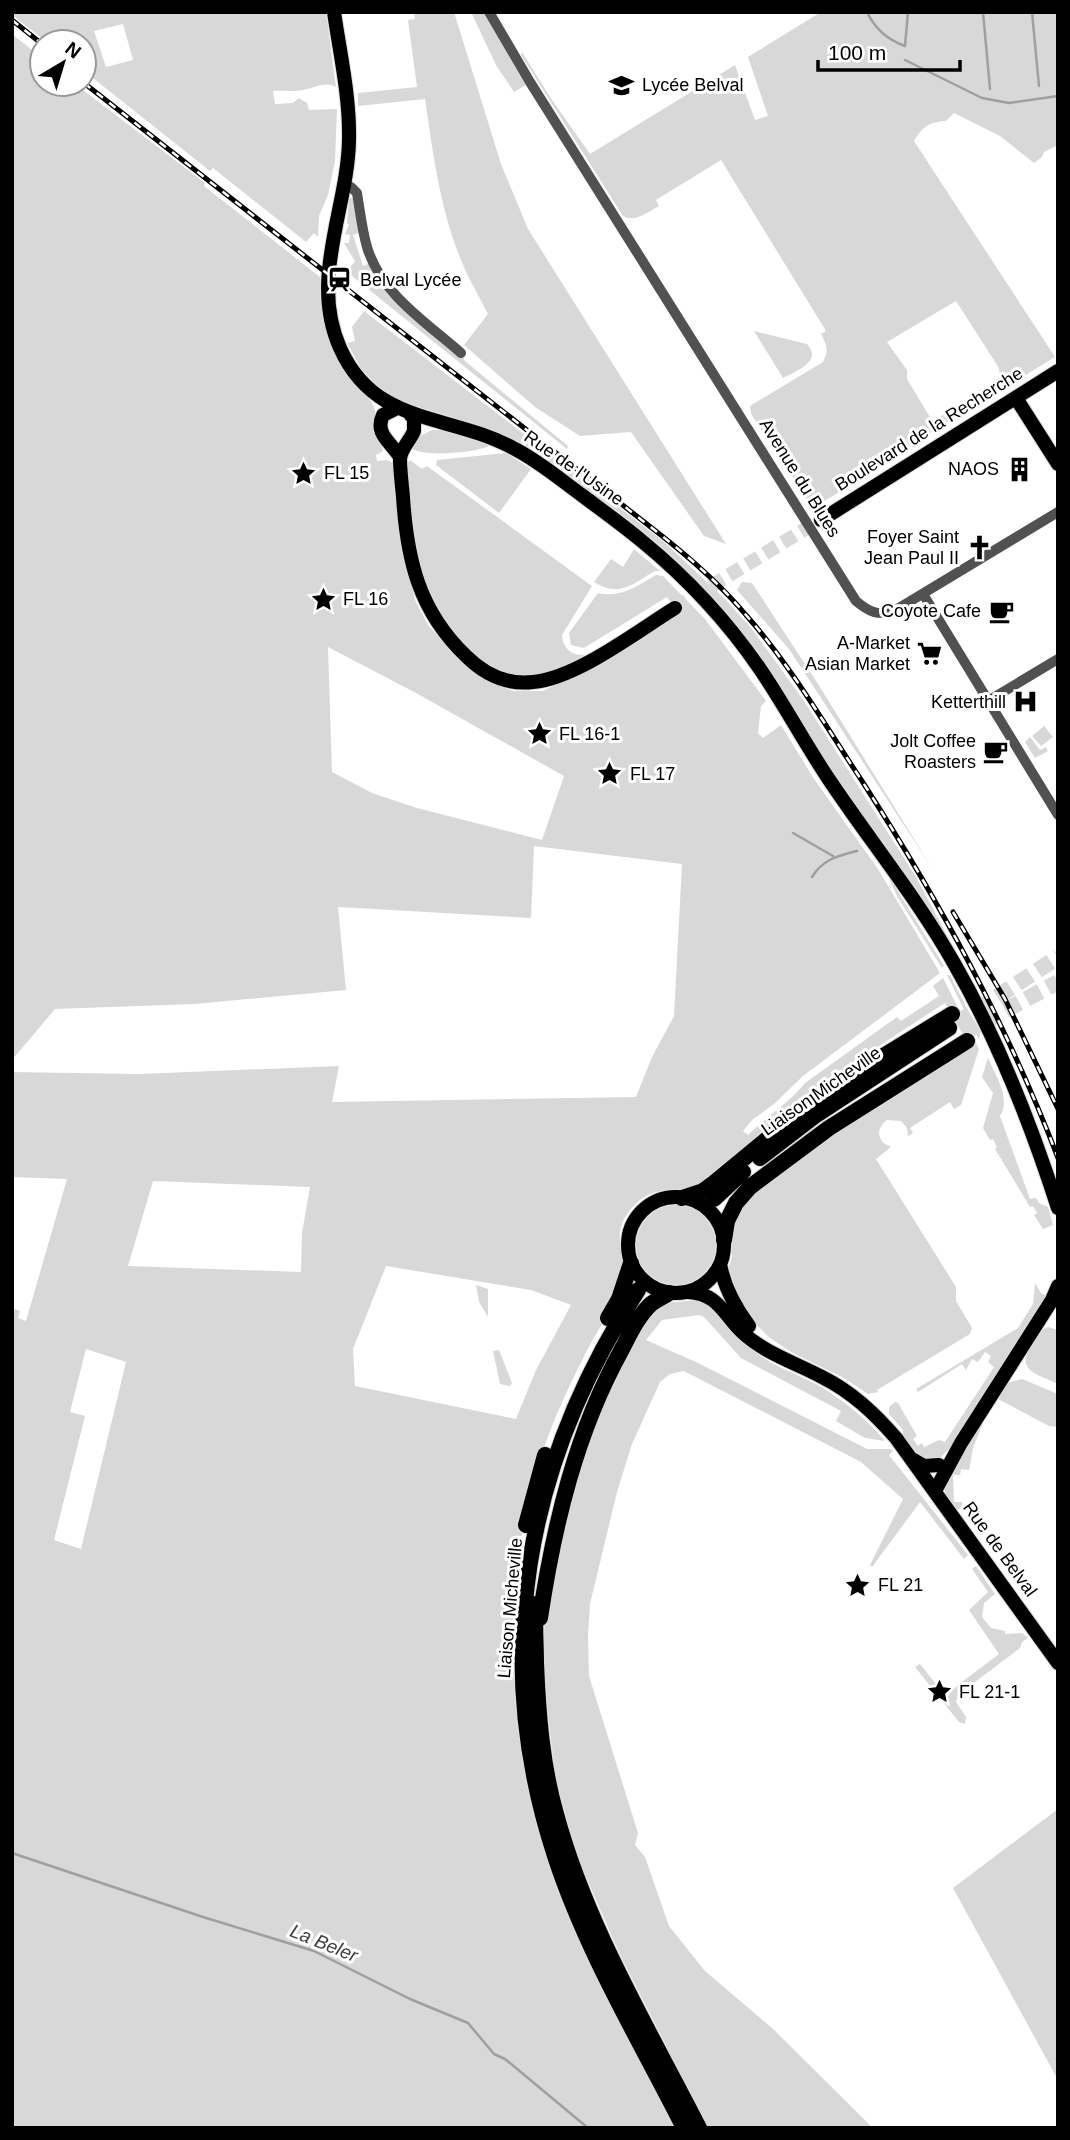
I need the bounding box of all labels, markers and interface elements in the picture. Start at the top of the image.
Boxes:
north arrow [28,28,98,98]
scale bar [818,28,960,72]
text: N [61,37,85,62]
text: 100 m [828,41,886,64]
school or university icon: Lycée Belval [608,71,636,99]
place label: Lycée Belval [642,75,743,95]
station icon: Belval Lycée [326,266,354,294]
place label: Belval Lycée [360,270,461,290]
street label: Boulevard de la Recherche [832,363,1026,495]
street label: Avenue du Blues [756,415,844,541]
street label: Rue de l'Usine [521,426,627,510]
building icon: NAOS [1005,455,1033,483]
place icon: FL 15 [290,459,318,487]
place label: NAOS [948,459,999,479]
place label: FL 15 [324,463,369,483]
place label: Foyer Saint Jean Paul II [864,527,959,568]
church icon: Foyer Saint Jean Paul II [965,533,993,561]
place icon: FL 16 [309,585,337,613]
place label: FL 16 [343,589,388,609]
cafe icon: Coyote Cafe [987,597,1015,625]
place label: Coyote Cafe [881,601,981,621]
place label: A-Market Asian Market [805,633,910,674]
supermarket icon: A-Market Asian Market [916,639,944,667]
hospital icon: Ketterthill [1012,688,1040,716]
place label: Ketterthill [931,692,1006,712]
place icon: FL 16-1 [525,720,553,748]
place label: FL 16-1 [559,724,620,744]
place label: Jolt Coffee Roasters [890,731,976,772]
cafe icon: Jolt Coffee Roasters [982,737,1010,765]
place icon: FL 17 [596,760,624,788]
place label: FL 17 [630,764,675,784]
street label: Liaison Micheville [757,1042,885,1140]
street label: Rue de Belval [959,1498,1041,1600]
street label: Liaison Micheville [494,1537,526,1679]
place icon: FL 21 [844,1571,872,1599]
place label: FL 21 [878,1575,923,1595]
place icon: FL 21-1 [925,1678,953,1706]
place label: FL 21-1 [959,1682,1020,1702]
water label: La Beler [287,1920,361,1966]

